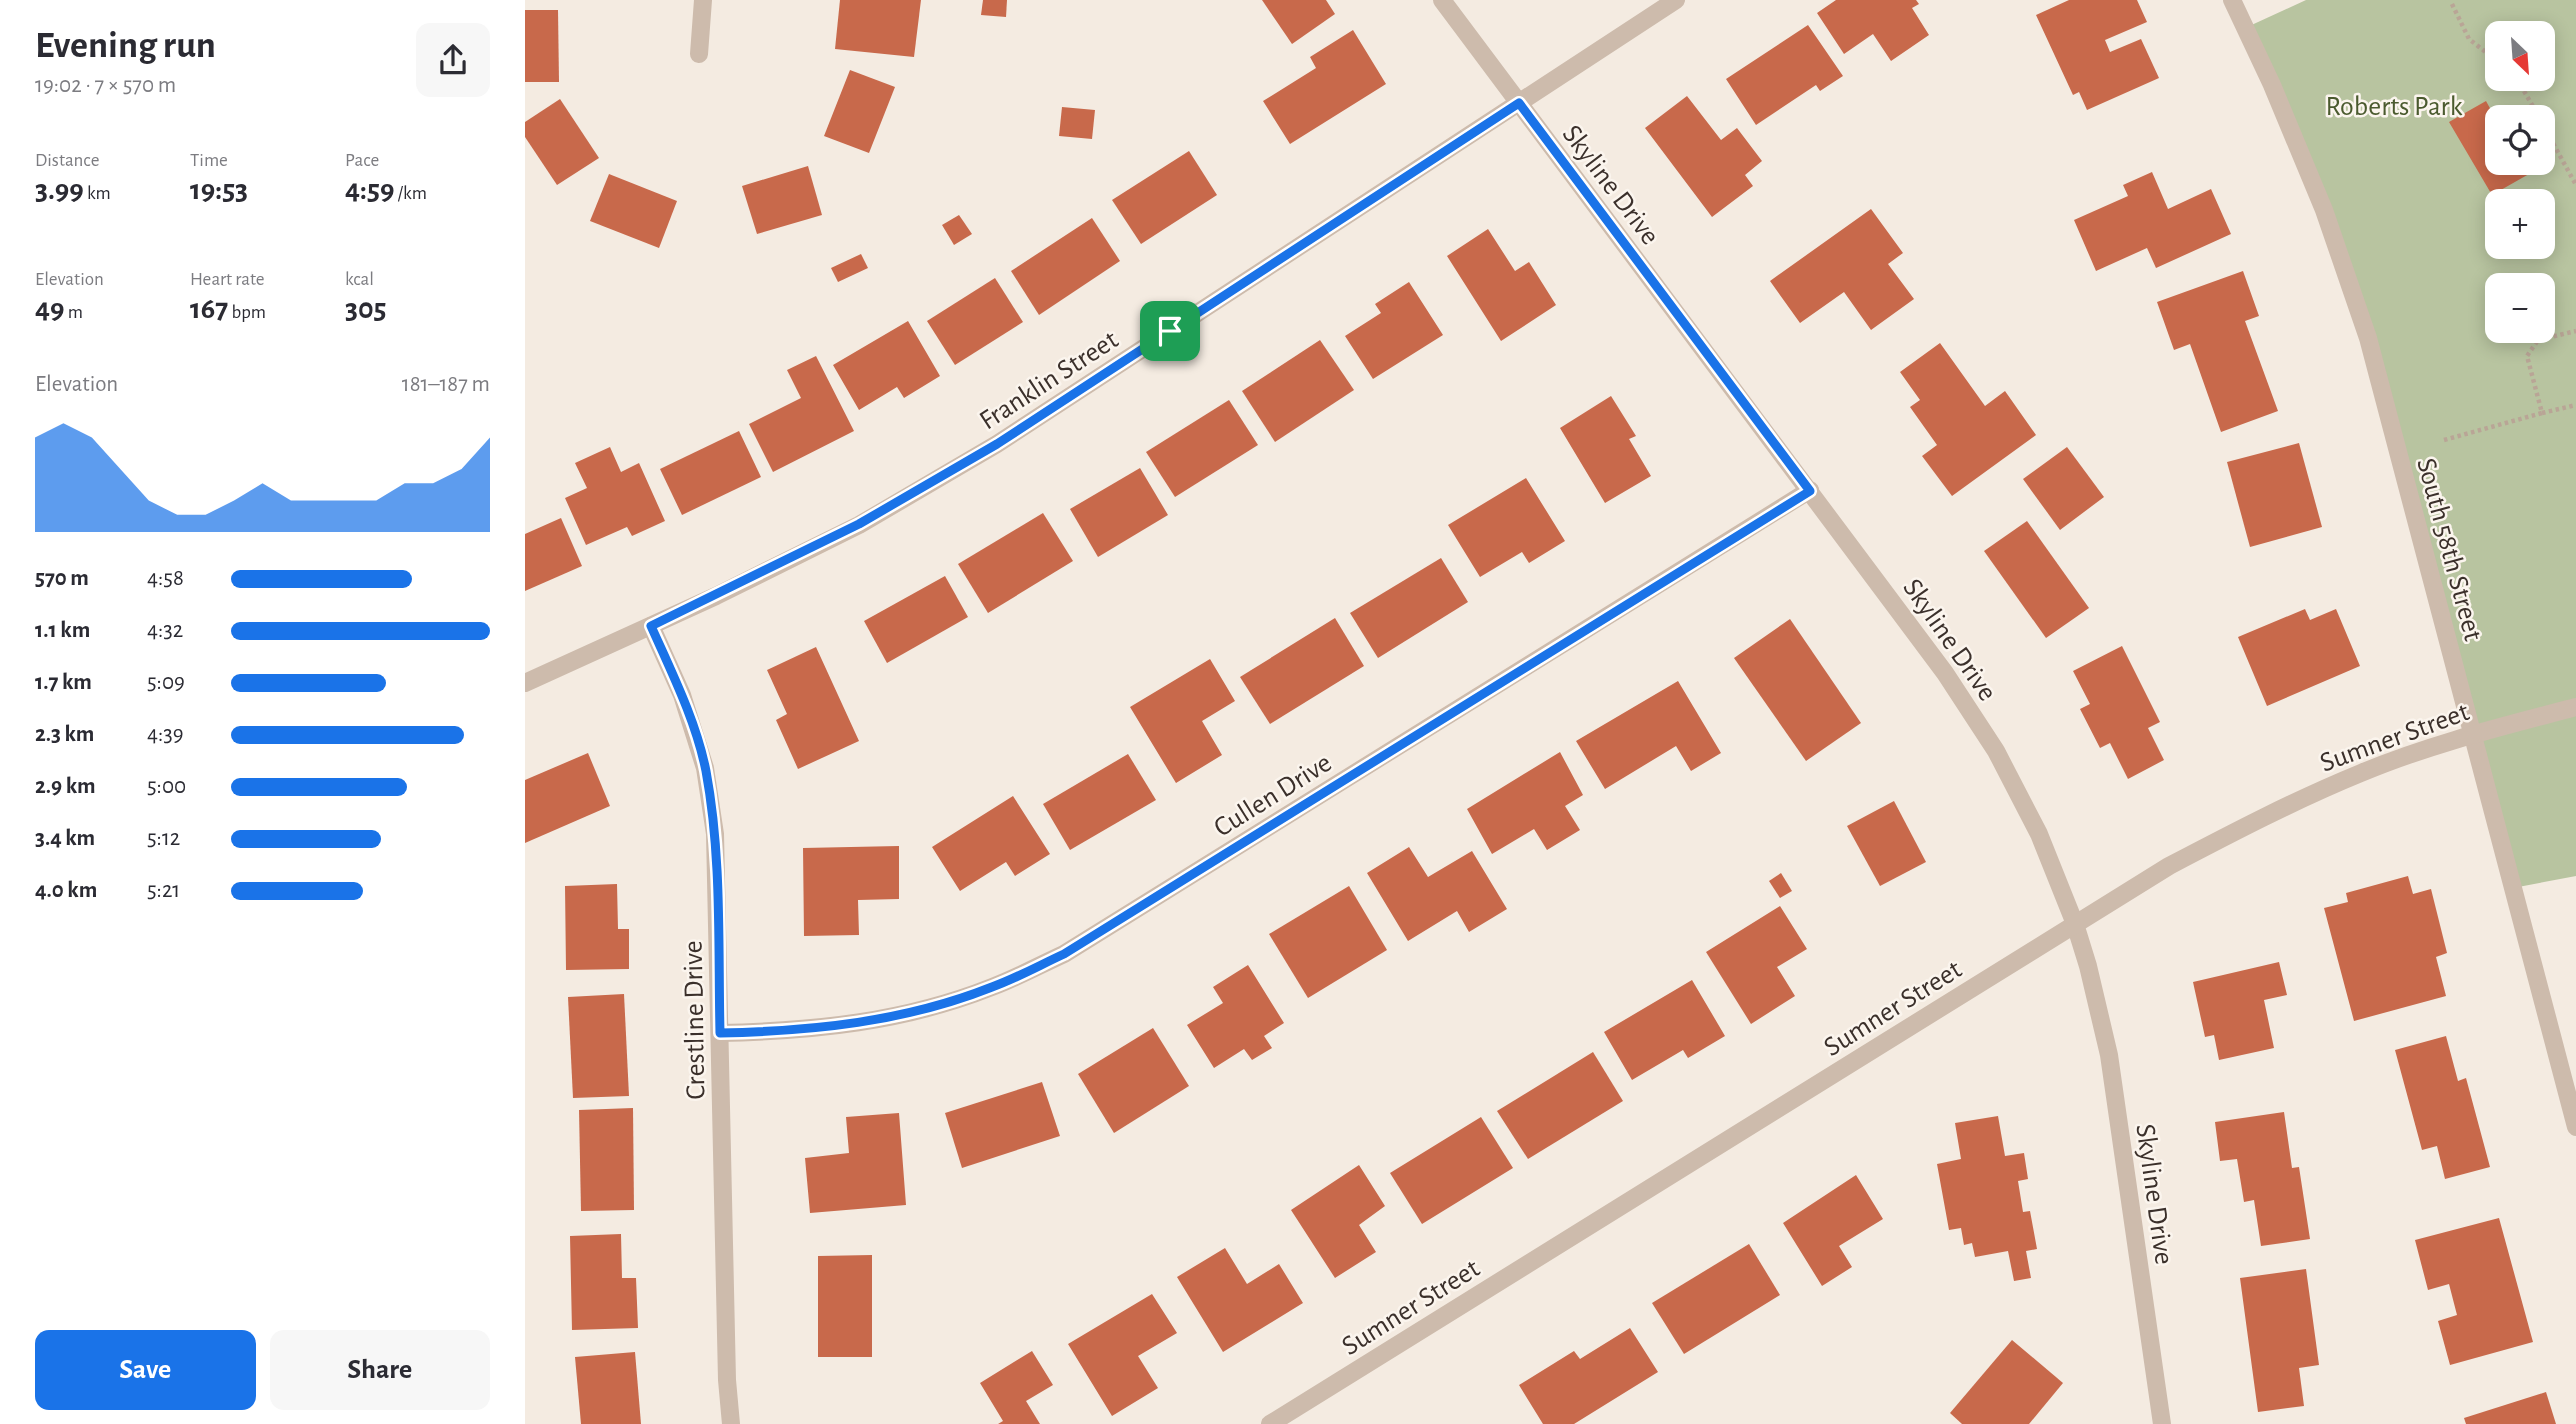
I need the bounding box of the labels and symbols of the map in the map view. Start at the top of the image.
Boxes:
north arrow [2485,21,2555,91]
park label: Roberts Park [2326,93,2463,121]
street label: Skyline Drive [1557,120,1664,250]
pin [1140,301,1200,361]
street label: Franklin Street [975,326,1123,436]
street label: South 58th Street [2411,455,2487,644]
street label: Skyline Drive [1897,574,2001,706]
street label: Sumner Street [2316,698,2473,778]
street label: Cullen Drive [1209,749,1337,843]
street label: Crestline Drive [680,940,710,1100]
street label: Sumner Street [1819,955,1967,1062]
street label: Skyline Drive [2130,1122,2178,1266]
street label: Sumner Street [1337,1254,1485,1361]

